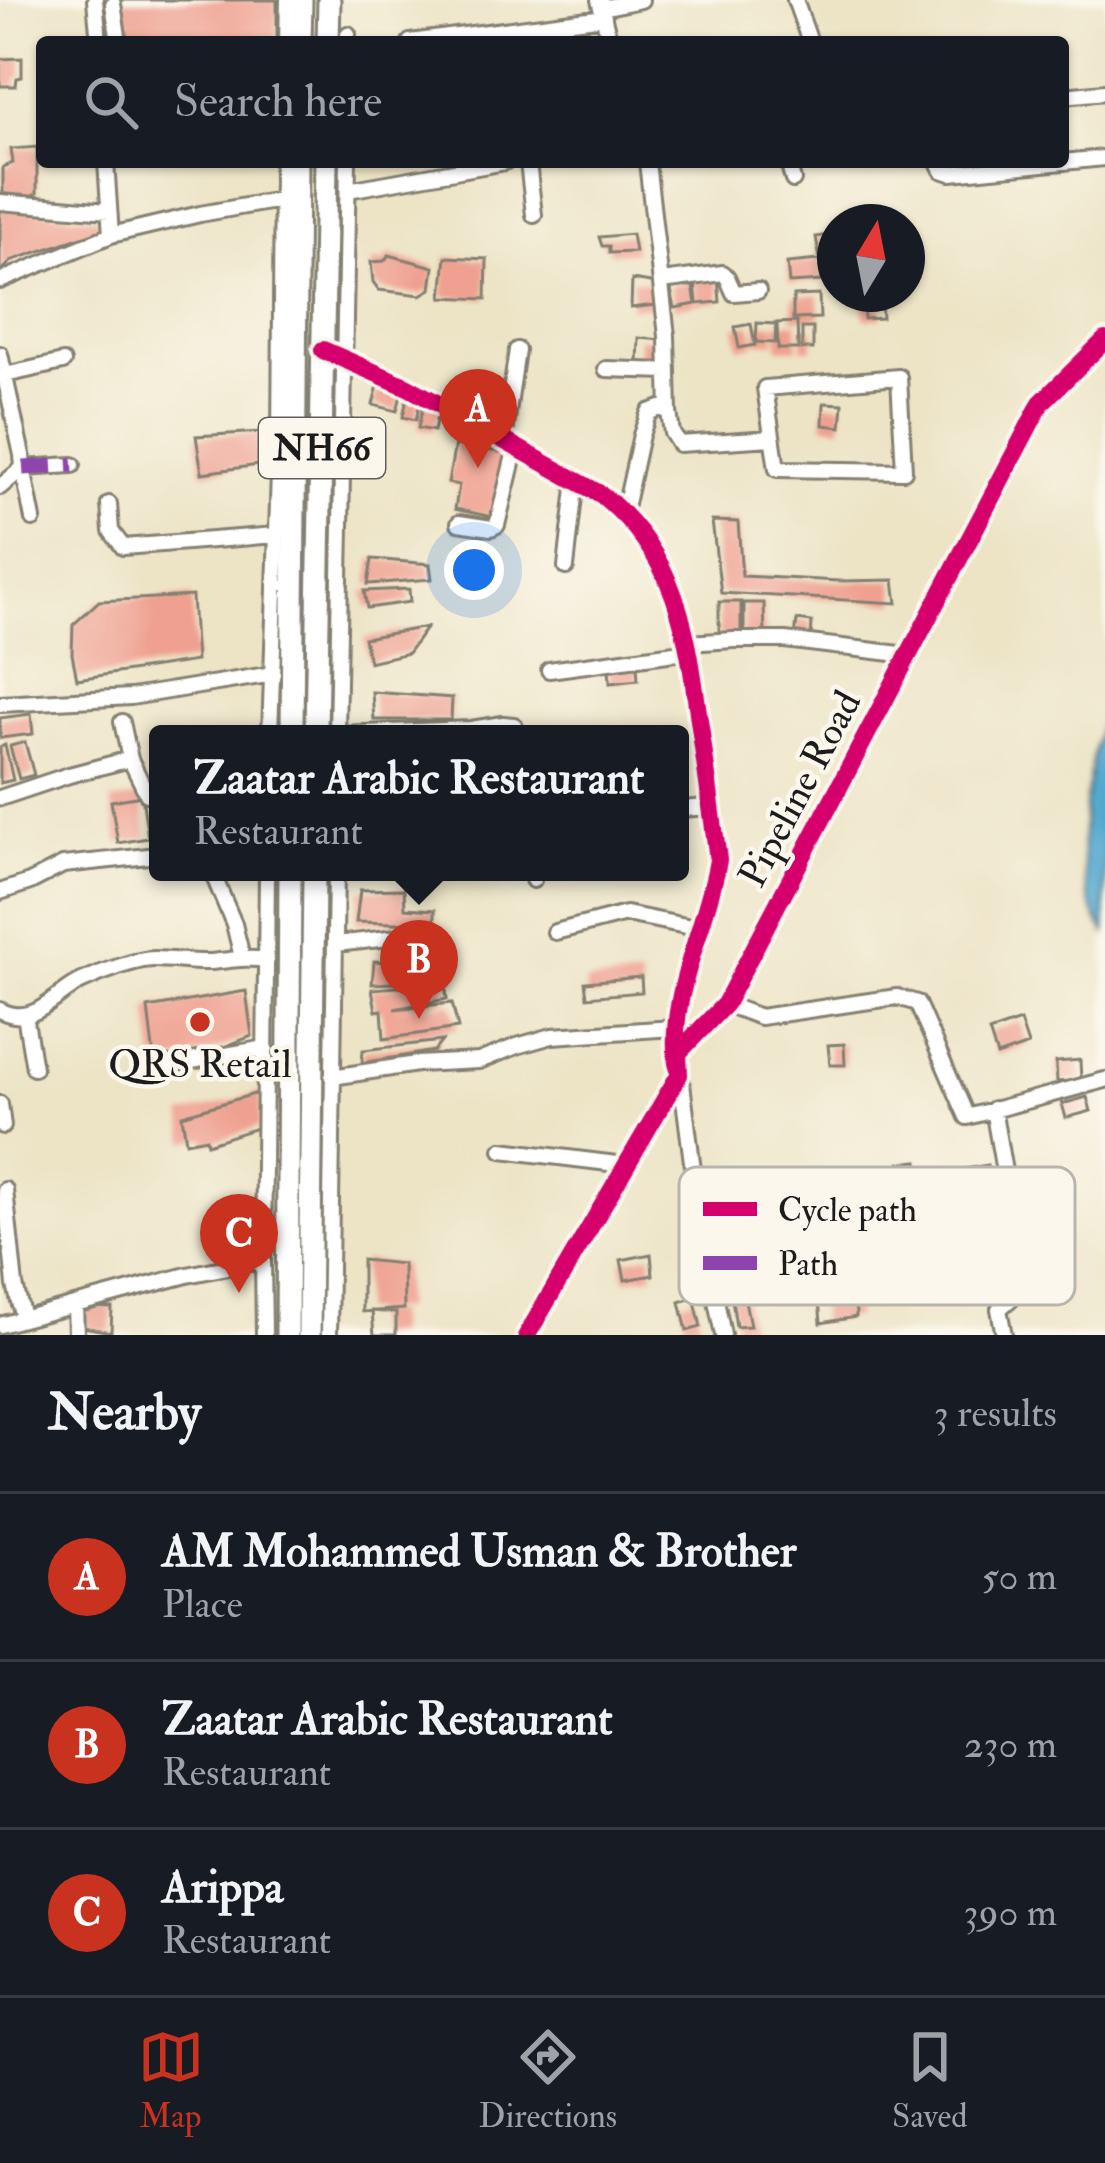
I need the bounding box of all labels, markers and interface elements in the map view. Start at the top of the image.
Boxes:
search box [36,36,1069,168]
icon: search [78,69,144,135]
text: Search here [174,74,382,130]
north arrow [817,204,925,312]
pin: A [439,369,517,468]
road number: NH66 [259,418,385,478]
your location [444,540,504,600]
street label: Pipeline Road [728,682,872,896]
popup [149,725,689,881]
text: Zaatar Arabic Restaurant [194,751,644,807]
text: Restaurant [194,807,363,856]
pin: B [380,920,458,1019]
marker: QRS Retail [187,1009,213,1035]
place label: QRS Retail [108,1040,292,1089]
legend [679,1167,1075,1305]
text: Cycle path [778,1190,917,1232]
pin: C [200,1194,278,1293]
text: Path [778,1244,838,1285]
text: Nearby [48,1381,201,1445]
text: 3 results [934,1389,1057,1438]
text: AM Mohammed Usman & Brother [162,1524,796,1580]
text: A [75,1552,99,1601]
text: 50 m [982,1552,1057,1601]
text: Place [162,1580,243,1629]
text: Zaatar Arabic Restaurant [162,1692,613,1748]
text: B [74,1720,100,1769]
text: 230 m [964,1720,1057,1769]
text: Restaurant [162,1748,331,1797]
text: Arippa [162,1860,283,1916]
text: C [73,1888,101,1937]
text: 390 m [964,1888,1057,1937]
text: Restaurant [162,1916,331,1965]
tab: Map [138,2024,204,2137]
tab: Directions [479,2024,617,2137]
tab: Saved [892,2024,967,2137]

